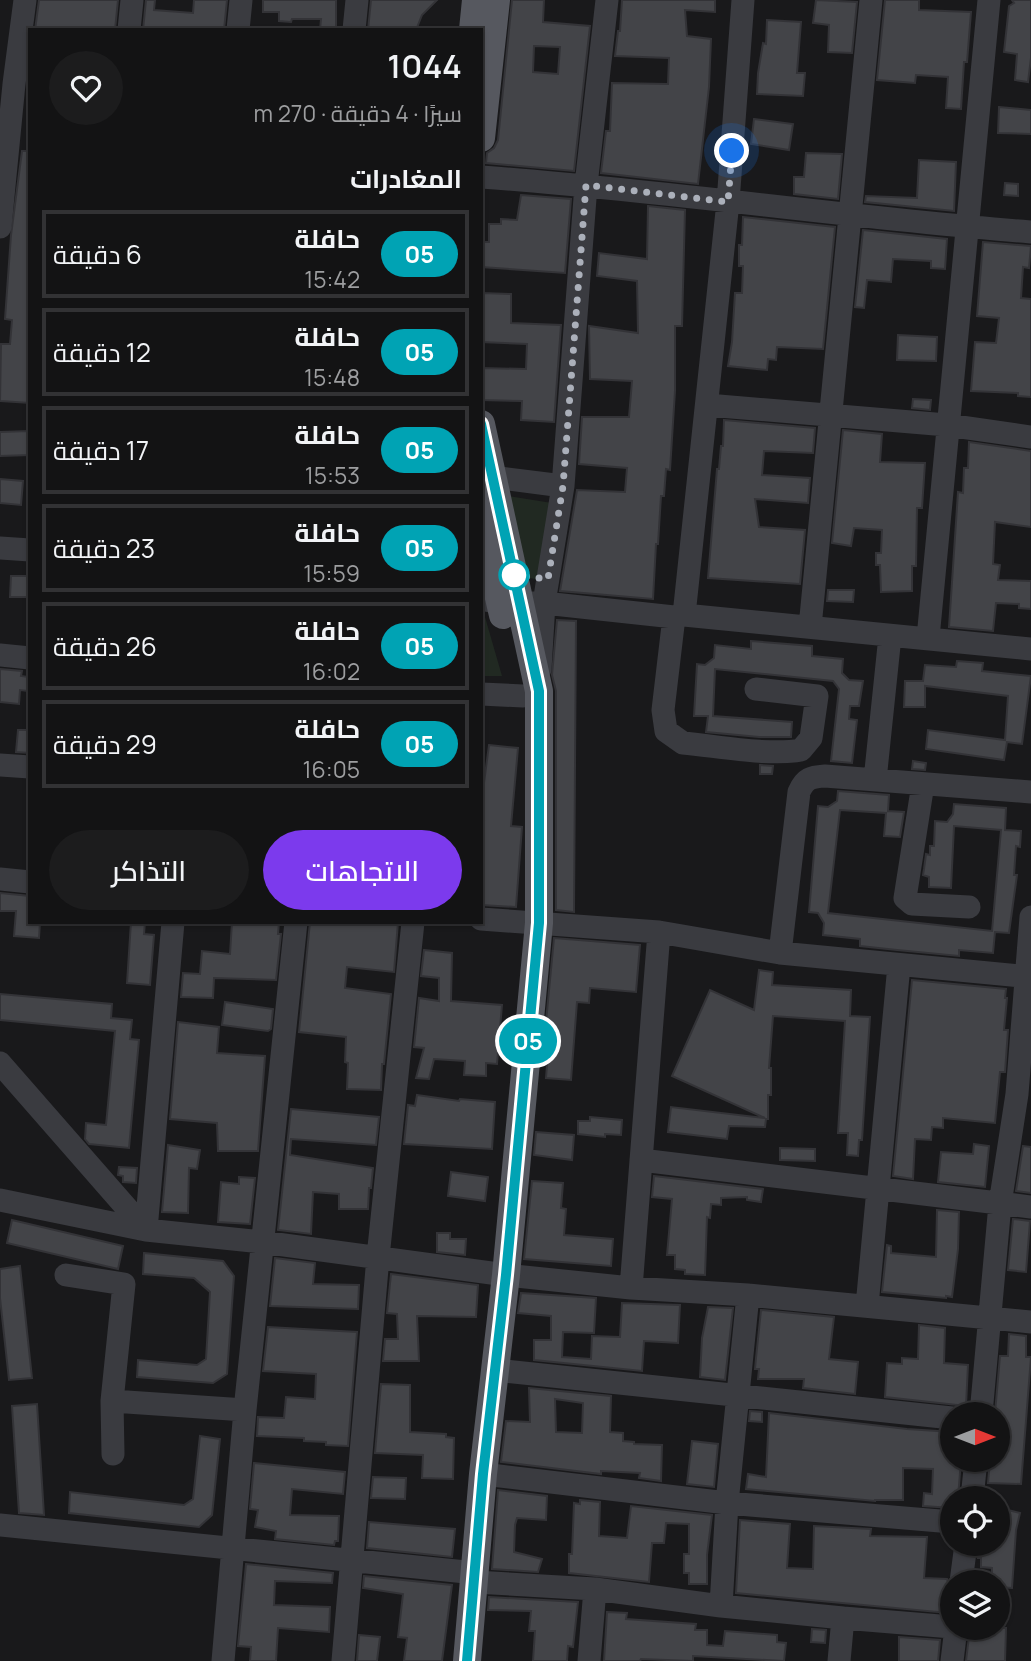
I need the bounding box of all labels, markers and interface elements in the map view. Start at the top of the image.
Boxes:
text: 1044 [387,43,462,88]
button: heart [49,51,123,125]
text: سيرًا · 4 دقيقة · 270 m [254,97,462,129]
your location [714,133,749,168]
text: المغادرات [350,160,462,196]
text: حافلة [295,220,360,256]
text: 6 دقيقة [53,236,142,272]
text: 05 [405,237,434,270]
text: 15:42 [304,263,360,295]
text: حافلة [295,318,360,354]
text: 12 دقيقة [53,334,151,370]
text: 05 [405,335,434,368]
text: 15:48 [304,361,360,393]
text: حافلة [295,416,360,452]
text: 17 دقيقة [53,432,149,468]
text: 05 [405,433,434,466]
text: 15:53 [305,459,360,491]
text: حافلة [295,514,360,550]
text: 23 دقيقة [53,530,155,566]
text: 05 [405,531,434,564]
text: 15:59 [303,557,360,589]
unlabelled marker [499,560,529,590]
text: حافلة [295,612,360,648]
text: 26 دقيقة [53,628,157,664]
text: 05 [405,629,434,662]
text: 16:02 [303,655,360,687]
text: حافلة [295,710,360,746]
text: 29 دقيقة [53,726,157,762]
text: 05 [405,727,434,760]
text: 16:05 [303,753,360,785]
button: التذاكر [49,830,249,910]
button: الاتجاهات [263,830,462,910]
line badge: 05 [496,1018,560,1064]
text: 05 [513,1024,543,1057]
north arrow [940,1402,1010,1472]
map controls [940,1402,1010,1640]
button: locate [940,1486,1010,1556]
button: layers [940,1570,1010,1640]

